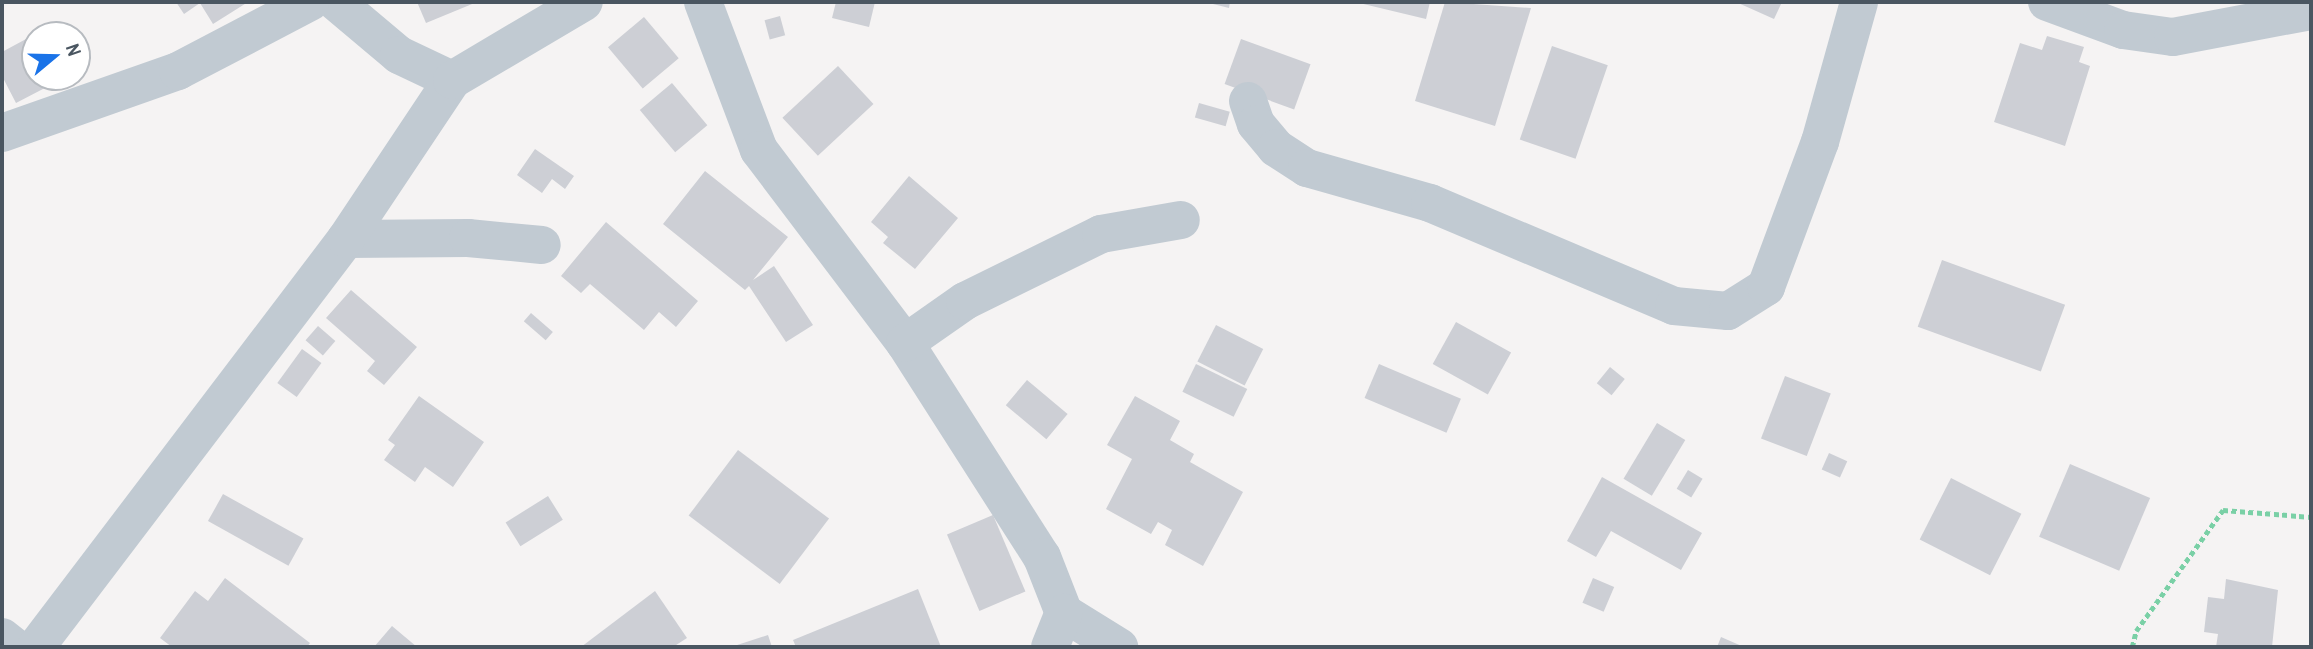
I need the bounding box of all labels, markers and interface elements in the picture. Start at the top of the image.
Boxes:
north arrow [21,21,91,91]
text: N [60,40,88,59]

